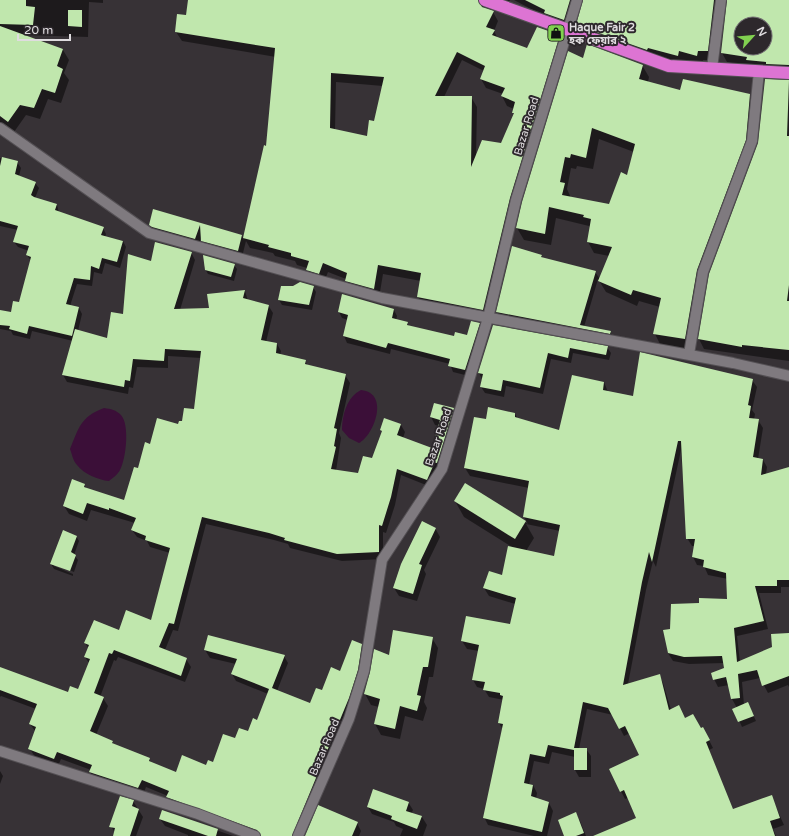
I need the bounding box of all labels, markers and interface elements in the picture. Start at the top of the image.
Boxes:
scale bar [18,16,70,42]
north arrow [733,16,773,56]
place label: Haque Fair 2 হক ফেয়ার ২ [568,21,635,47]
text: 20 m [24,23,53,37]
shop icon: Haque Fair 2 হক ফেয়ার ২ [546,23,566,43]
text: N [754,25,769,39]
street label: Bazar Road [511,95,542,157]
street label: Bazar Road [423,407,454,468]
street label: Bazar Road [307,717,342,777]

